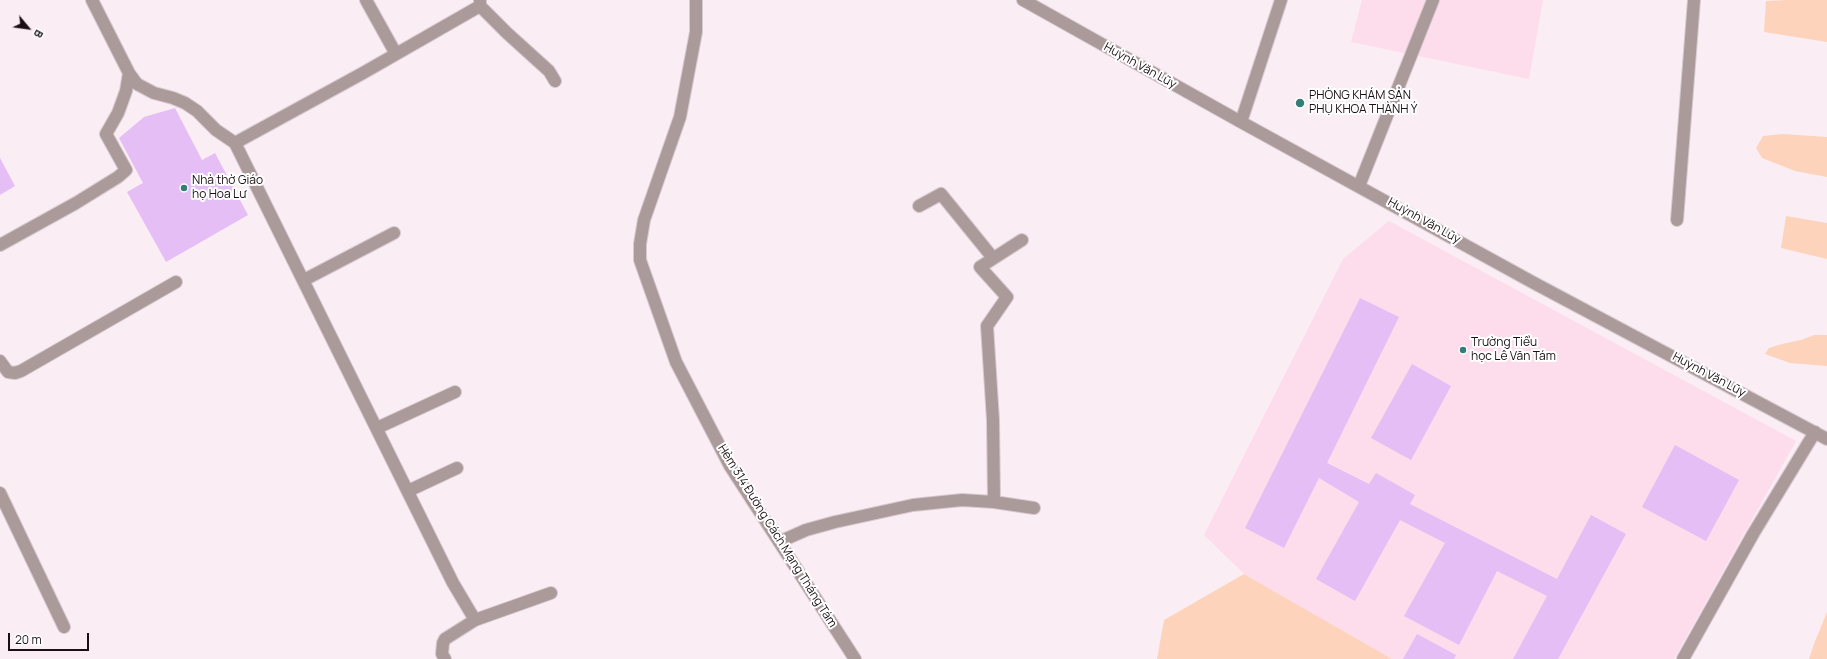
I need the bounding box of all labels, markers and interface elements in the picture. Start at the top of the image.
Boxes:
north arrow [8,8,48,48]
text: B [31,27,47,41]
street label: Huỳnh Văn Lũy [1101,40,1179,92]
place label: PHÒNG KHÁM SẢN PHỤ KHOA THÀNH Ý [1309,89,1418,117]
marker: PHÒNG KHÁM SẢN PHỤ KHOA THÀNH Ý [1294,97,1306,109]
place label: Nhà thờ Giáo họ Hoa Lư [192,174,263,202]
marker: Nhà thờ Giáo họ Hoa Lư [179,183,189,193]
street label: Huỳnh Văn Lũy [1385,195,1463,247]
place label: Trường Tiểu học Lê Văn Tám [1471,336,1556,364]
marker: Trường Tiểu học Lê Văn Tám [1458,345,1468,355]
street label: Huỳnh Văn Lũy [1670,350,1748,400]
street label: Hẻm 314 Đường Cách Mạng Tháng Tám [714,442,840,630]
scale bar [10,625,91,651]
text: 20 m [15,631,42,648]

